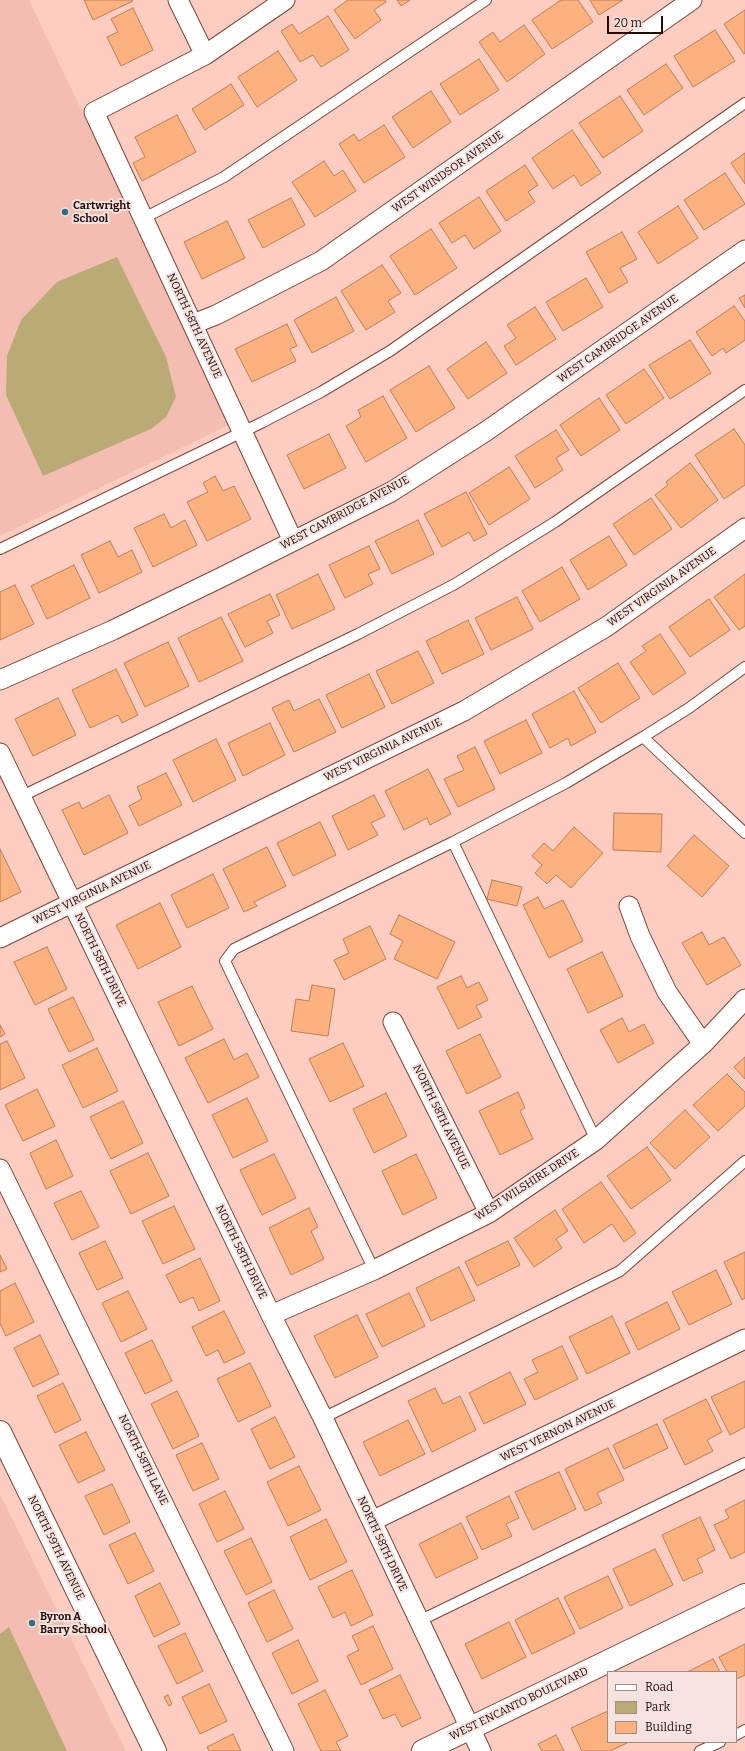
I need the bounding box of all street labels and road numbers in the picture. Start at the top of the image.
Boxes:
street label: WEST WINDSOR AVENUE [390,128,506,216]
street label: NORTH 58TH AVENUE [164,271,224,381]
street label: WEST CAMBRIDGE AVENUE [555,292,681,386]
street label: WEST CAMBRIDGE AVENUE [278,473,412,553]
street label: WEST VIRGINIA AVENUE [605,544,719,630]
street label: WEST VIRGINIA AVENUE [322,716,444,784]
street label: WEST VIRGINIA AVENUE [31,859,153,927]
street label: NORTH 58TH DRIVE [71,911,129,1009]
street label: NORTH 58TH AVENUE [410,1063,472,1171]
street label: WEST WILSHIRE DRIVE [472,1146,582,1224]
street label: NORTH 58TH DRIVE [212,1203,270,1301]
street label: WEST VERNON AVENUE [498,1397,618,1465]
street label: NORTH 58TH LANE [115,1413,171,1507]
street label: NORTH 59TH AVENUE [25,1493,87,1603]
street label: NORTH 58TH DRIVE [354,1495,410,1593]
street label: WEST ENCANTO BOULEVARD [448,1665,590,1743]

